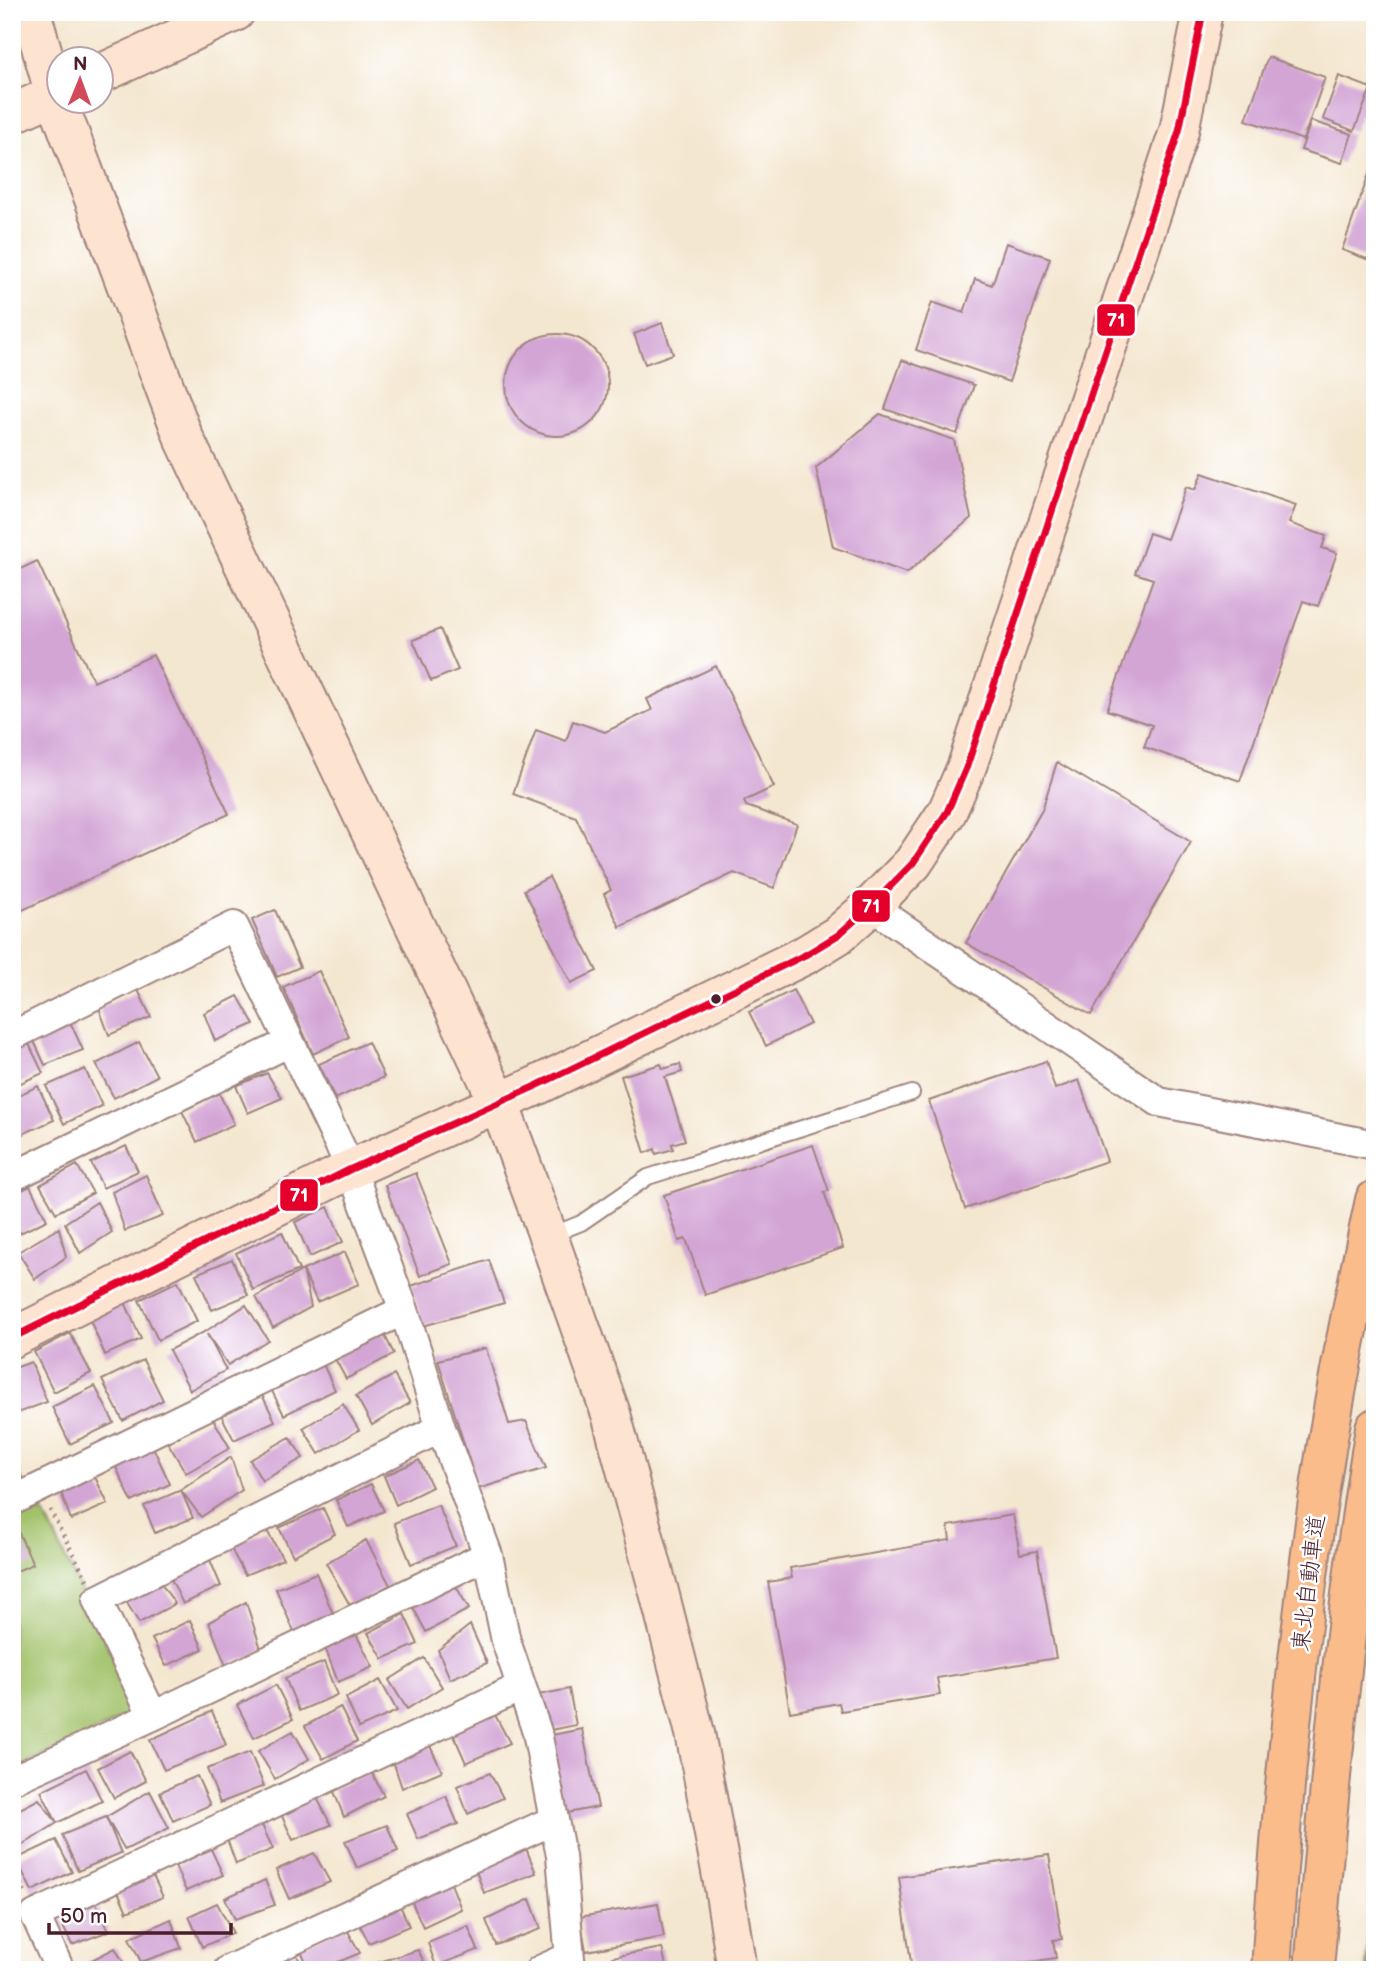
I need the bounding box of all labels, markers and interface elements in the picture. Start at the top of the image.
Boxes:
north arrow [46,46,116,116]
text: N [73,53,88,76]
line badge: 71 [1096,303,1136,337]
text: 71 [1107,310,1125,333]
line badge: 71 [851,889,891,923]
text: 71 [862,896,880,919]
unlabelled marker [709,992,723,1006]
line badge: 71 [279,1178,319,1212]
text: 71 [290,1185,308,1208]
street label: 東北自動車道 [1287,1513,1331,1653]
scale bar [49,1891,231,1935]
text: 50 m [60,1904,107,1929]

